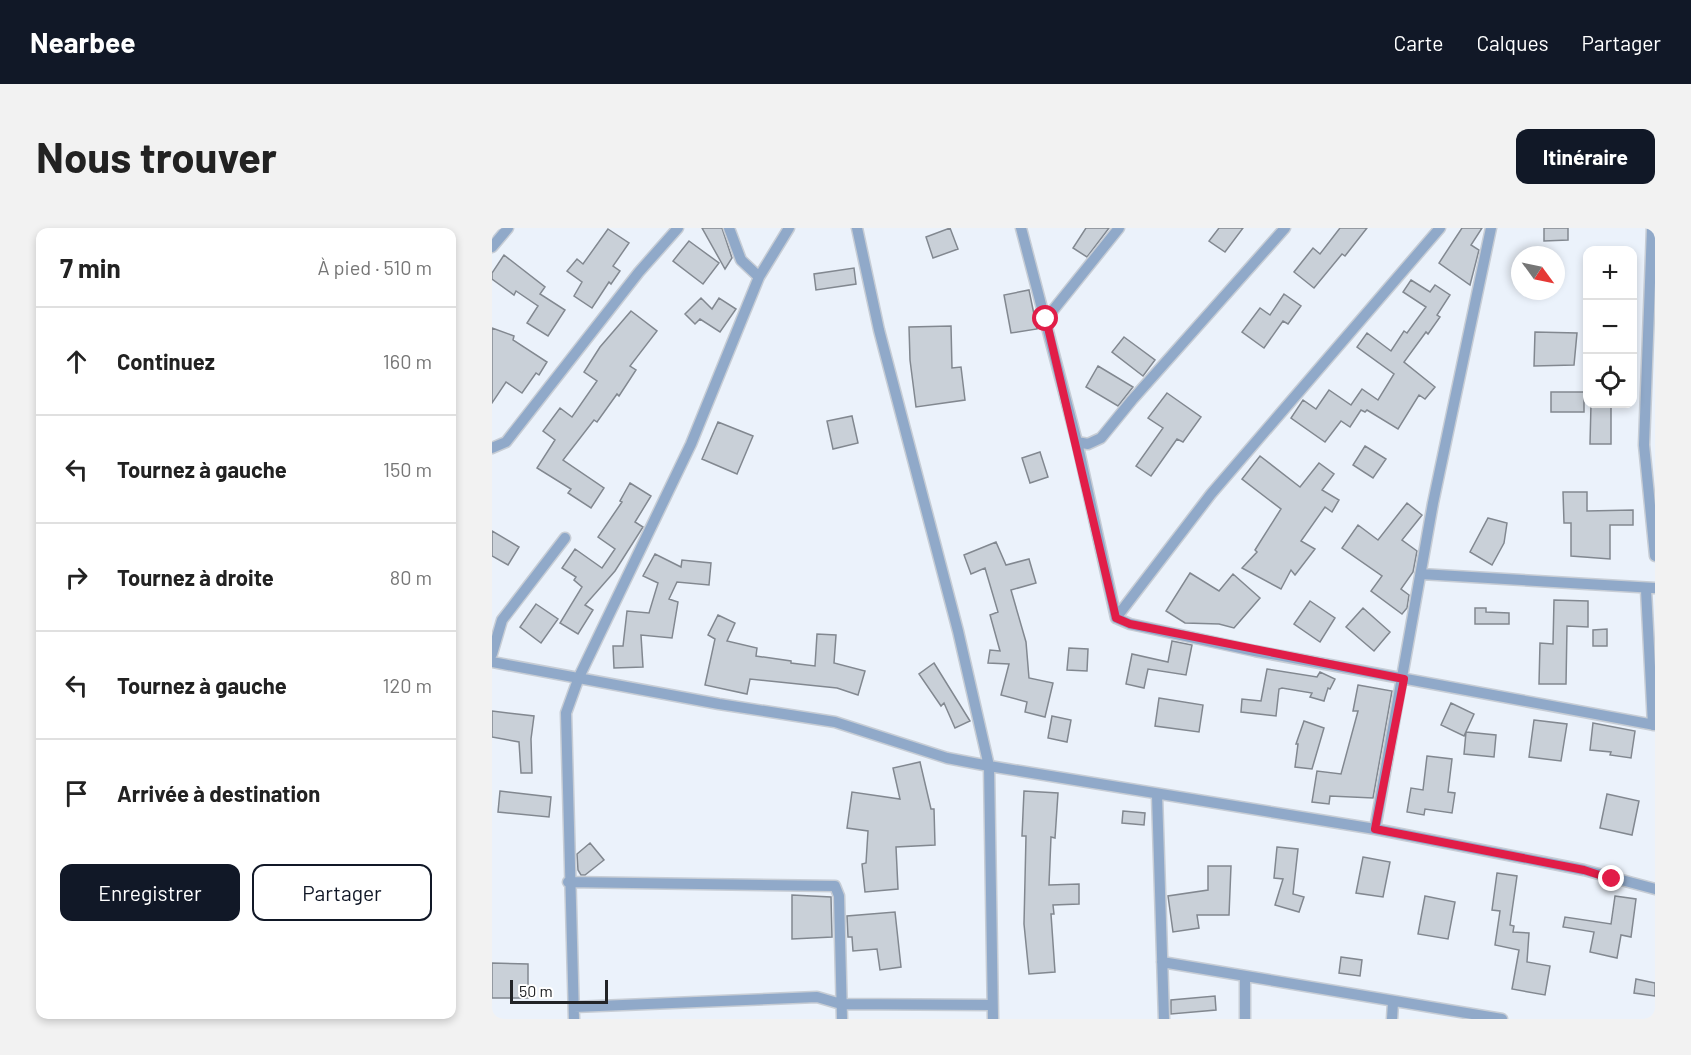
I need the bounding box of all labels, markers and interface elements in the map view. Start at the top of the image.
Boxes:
text: Nearbee [30,25,136,59]
text: Carte [1394,30,1443,55]
text: Calques [1476,30,1549,55]
text: Partager [1582,30,1661,55]
button: Itinéraire [1516,129,1655,184]
text: Nous trouver [36,131,277,181]
north arrow [1511,246,1565,300]
map controls [1583,246,1637,408]
button: + [1583,246,1637,300]
text: 7 min [60,252,121,283]
text: À pied · 510 m [317,255,432,279]
button: − [1583,300,1637,354]
route start [1032,305,1058,331]
icon: ahead [60,345,93,378]
text: Continuez [117,348,215,374]
text: 160 m [383,349,432,373]
button: locate [1583,354,1637,408]
icon: left [60,453,93,486]
text: Tournez à gauche [117,456,287,482]
text: 150 m [383,457,432,481]
icon: right [60,561,93,594]
text: Tournez à droite [117,564,274,590]
text: 80 m [390,565,432,589]
icon: left [60,669,93,702]
text: Tournez à gauche [117,672,287,698]
text: 120 m [382,673,432,697]
icon: arrive [60,777,93,810]
text: Arrivée à destination [117,780,320,806]
button: Enregistrer [60,864,240,921]
button: Partager [252,864,432,921]
route end [1598,865,1624,891]
scale bar [510,977,608,1004]
text: 50 m [519,981,553,1000]

